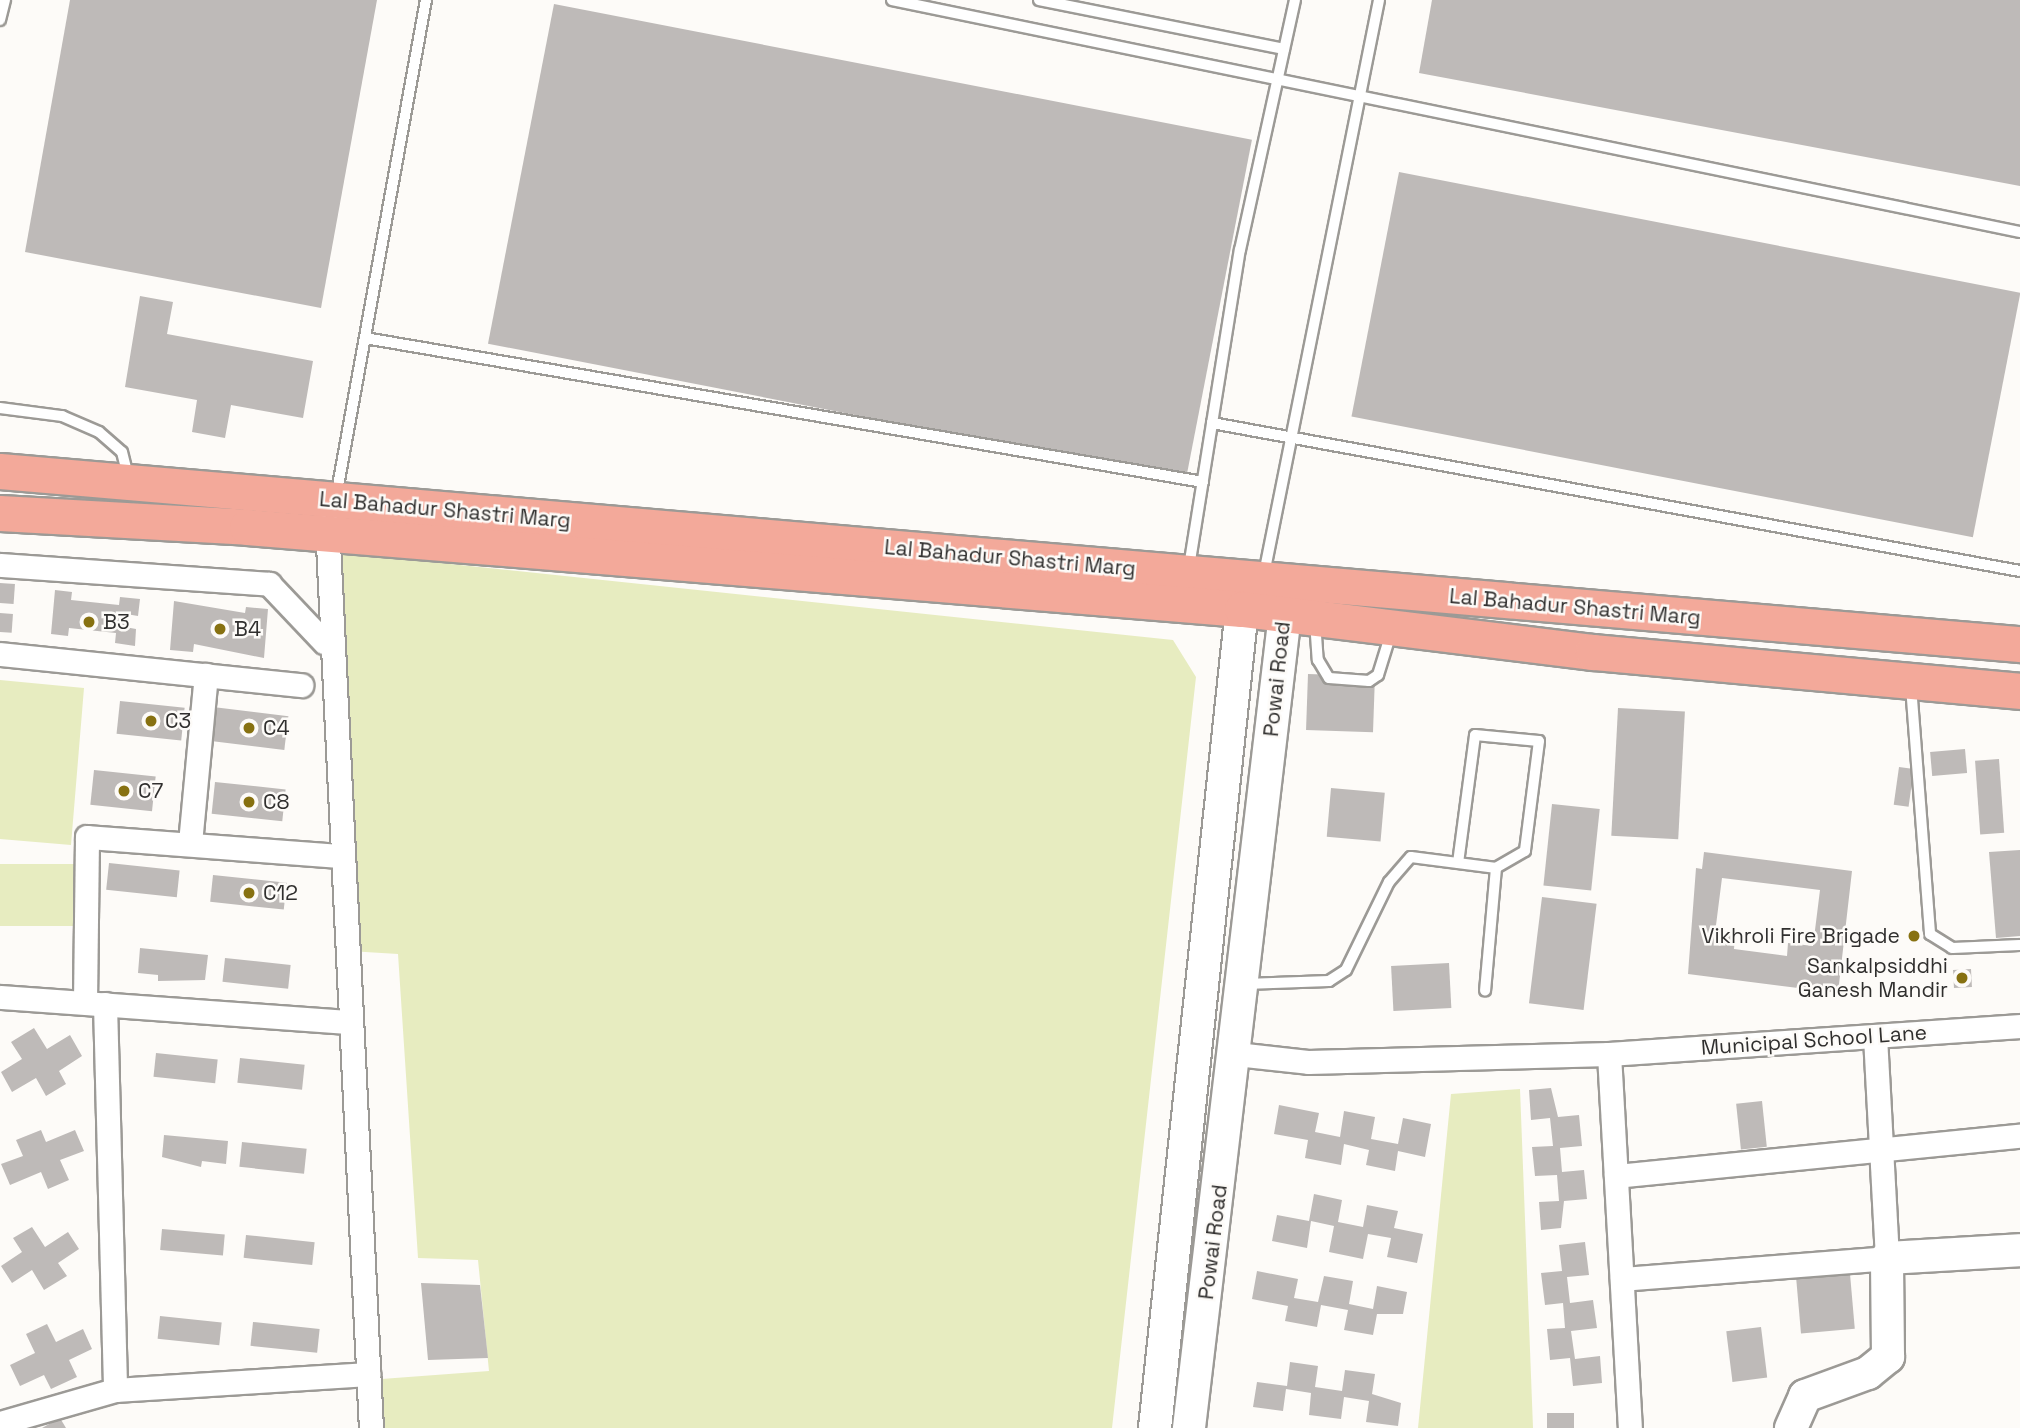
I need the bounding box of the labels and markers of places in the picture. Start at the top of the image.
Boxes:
place label: B3 [103,609,130,635]
marker: B3 [81,614,97,630]
place label: B4 [234,616,261,642]
marker: B4 [212,621,228,637]
place label: C3 [165,708,191,734]
marker: C3 [143,713,159,729]
place label: C4 [263,715,290,741]
marker: C4 [241,720,257,736]
place label: C7 [138,778,163,804]
marker: C7 [116,783,132,799]
place label: C8 [263,789,290,815]
marker: C8 [241,794,257,810]
place label: C12 [263,880,298,906]
marker: C12 [241,885,257,901]
place label: Vikhroli Fire Brigade [1701,923,1900,949]
marker: Vikhroli Fire Brigade [1906,928,1922,944]
place label: Sankalpsiddhi Ganesh Mandir [1798,953,1948,1003]
marker: Sankalpsiddhi Ganesh Mandir [1954,970,1970,986]

